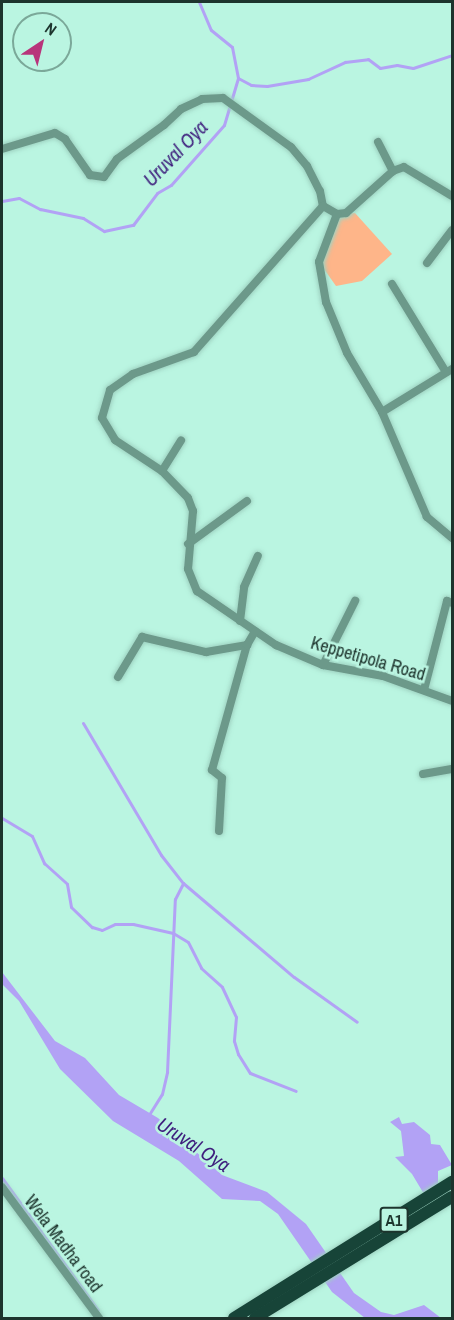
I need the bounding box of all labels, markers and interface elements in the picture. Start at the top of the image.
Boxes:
north arrow [12,12,72,72]
text: N [41,17,61,41]
water label: Uruval Oya [138,115,212,191]
street label: Keppetipola Road [308,632,428,686]
water label: Uruval Oya [153,1112,235,1176]
street label: Wela Madha road [19,1191,107,1297]
road number: A1 [379,1207,409,1233]

